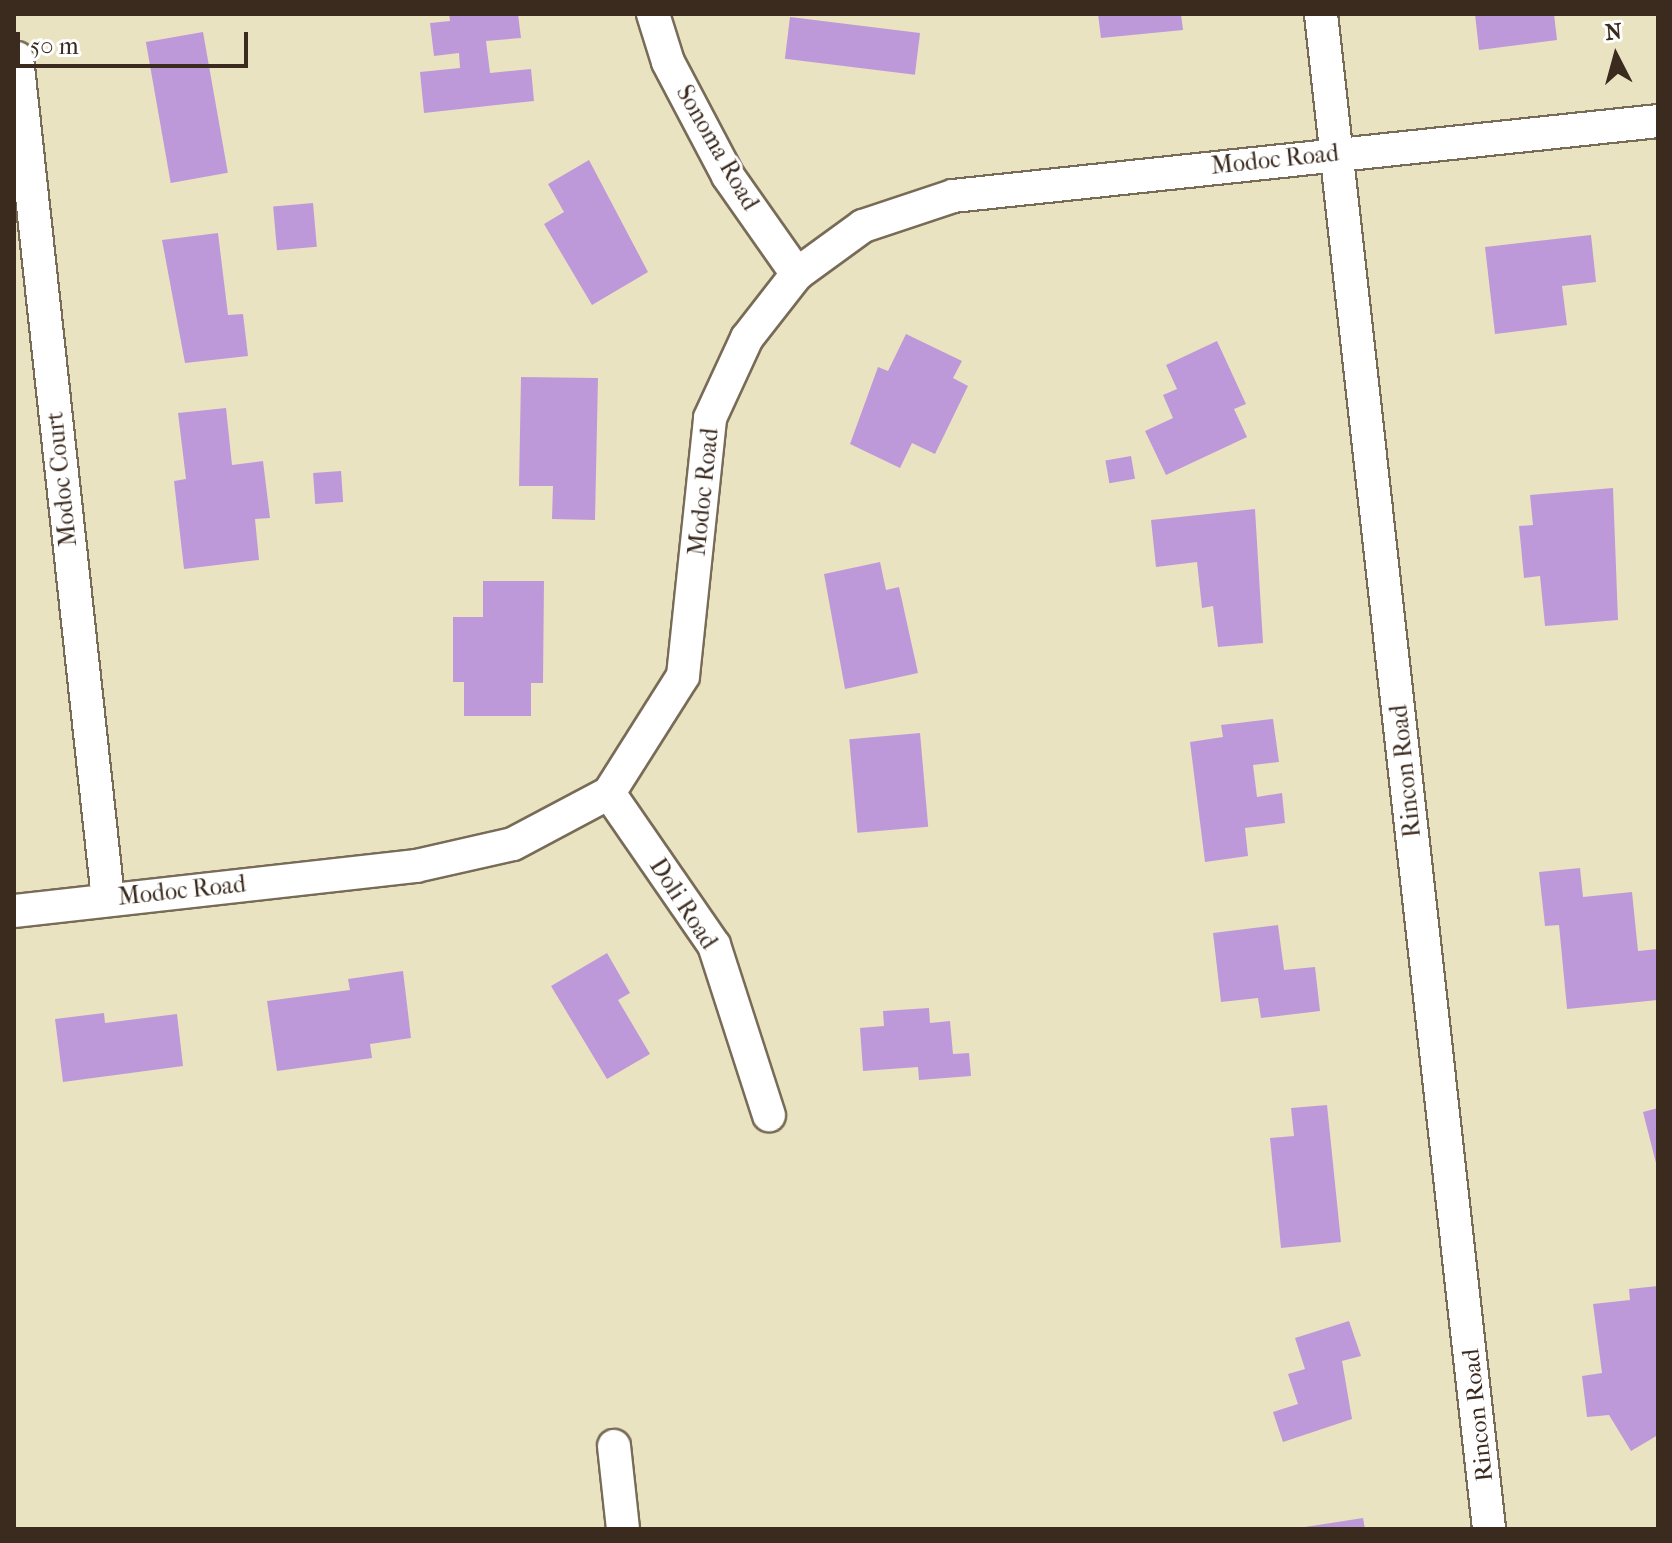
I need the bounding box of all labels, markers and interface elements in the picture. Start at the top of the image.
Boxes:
scale bar [20,16,252,66]
north arrow [1576,16,1656,96]
text: N [1604,18,1623,46]
text: 50 m [30,32,79,60]
street label: Sonoma Road [670,80,764,216]
street label: Modoc Road [1210,139,1340,181]
street label: Modoc Court [41,410,83,548]
street label: Modoc Road [683,427,725,557]
street label: Rincon Road [1385,703,1427,839]
street label: Doli Road [643,853,723,955]
street label: Modoc Road [117,870,247,912]
street label: Rincon Road [1457,1347,1499,1483]

